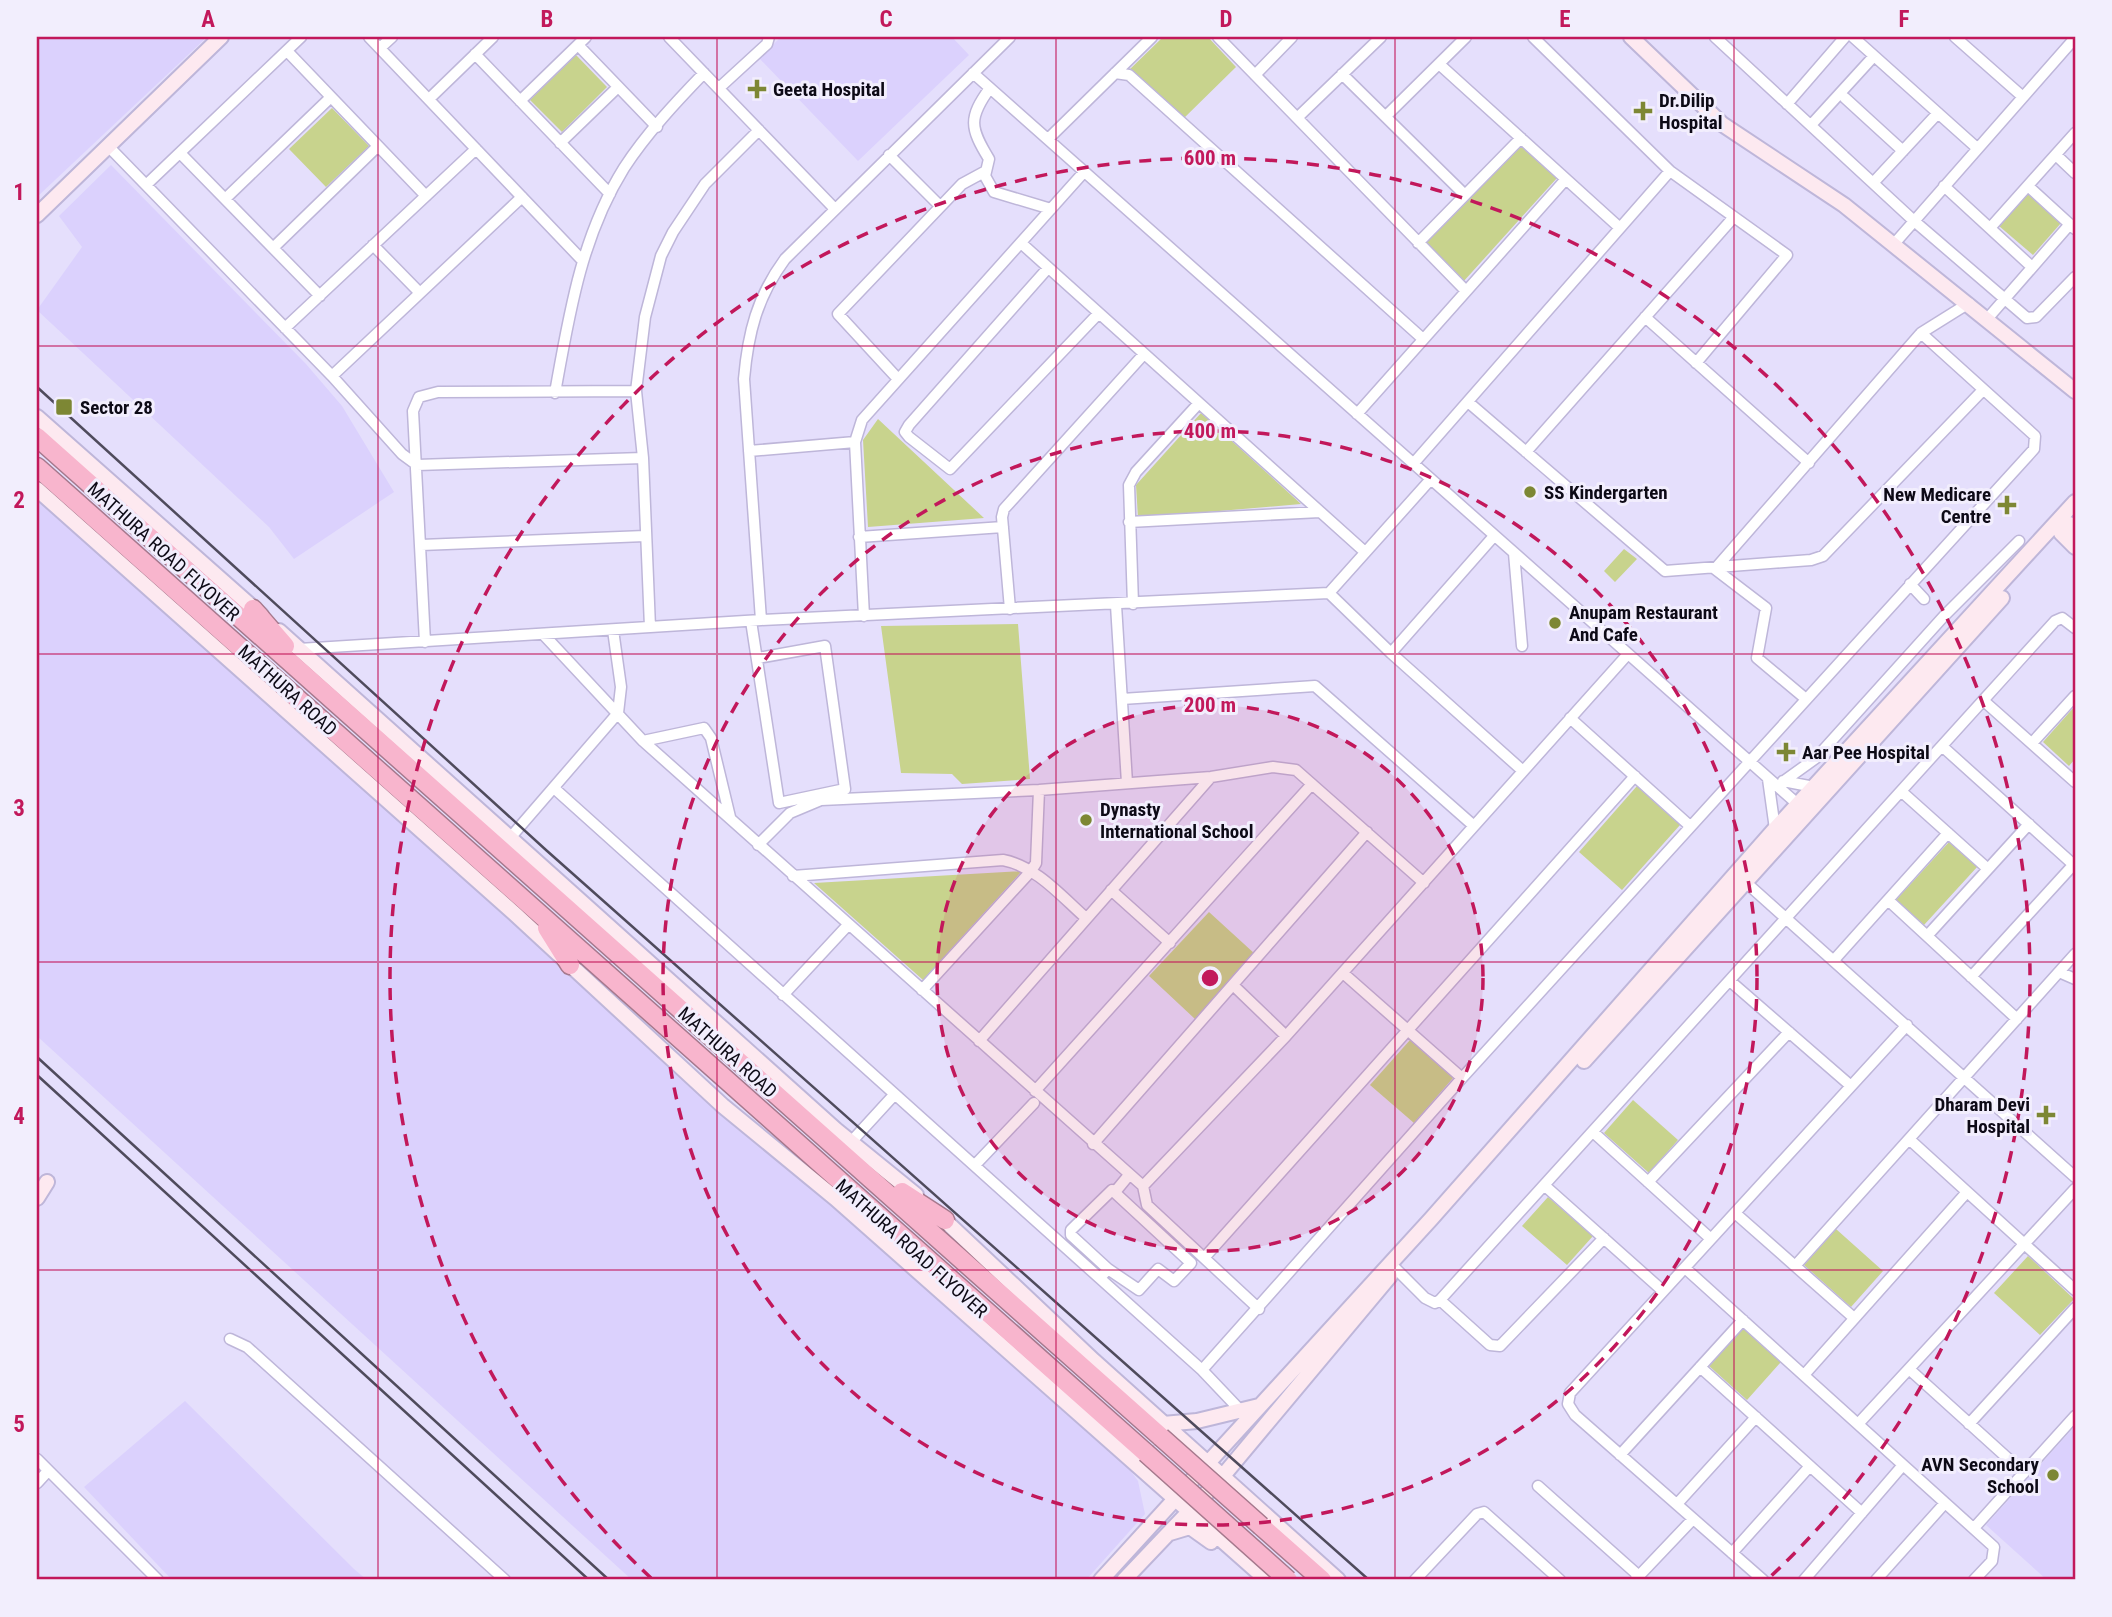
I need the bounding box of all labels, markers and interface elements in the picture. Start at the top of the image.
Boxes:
text: A [201,6,215,33]
text: B [541,6,553,33]
text: C [879,6,893,33]
text: D [1220,6,1233,33]
text: E [1559,6,1571,33]
text: F [1899,6,1910,33]
place label: Geeta Hospital [773,78,885,101]
marker: Geeta Hospital [747,79,767,99]
place label: Dr.Dilip Hospital [1659,89,1723,134]
marker: Dr.Dilip Hospital [1633,101,1653,121]
text: 600 m [1184,146,1236,170]
text: 1 [13,179,25,206]
place label: Sector 28 [80,396,153,419]
marker: Sector 28 [54,397,74,417]
text: 400 m [1184,419,1236,443]
street label: MATHURA ROAD FLYOVER [83,477,244,626]
place label: SS Kindergarten [1544,481,1668,504]
place label: New Medicare Centre [1883,483,1991,528]
marker: SS Kindergarten [1522,484,1538,500]
text: 2 [13,487,25,514]
marker: New Medicare Centre [1997,495,2017,515]
place label: Anupam Restaurant And Cafe [1569,601,1718,646]
marker: Anupam Restaurant And Cafe [1547,615,1563,631]
street label: MATHURA ROAD [233,640,342,741]
text: 200 m [1184,693,1236,717]
place label: Aar Pee Hospital [1802,741,1930,764]
marker: Aar Pee Hospital [1776,742,1796,762]
text: 3 [13,795,25,822]
place label: Dynasty International School [1100,798,1254,843]
marker: Dynasty International School [1078,812,1094,828]
centre of rings [1198,966,1222,990]
street label: MATHURA ROAD [673,1002,782,1103]
place label: Dharam Devi Hospital [1935,1093,2030,1138]
text: 4 [13,1103,25,1130]
marker: Dharam Devi Hospital [2036,1105,2056,1125]
street label: MATHURA ROAD FLYOVER [831,1174,992,1323]
text: 5 [13,1411,25,1438]
place label: AVN Secondary School [1921,1453,2040,1498]
marker: AVN Secondary School [2045,1467,2061,1483]

